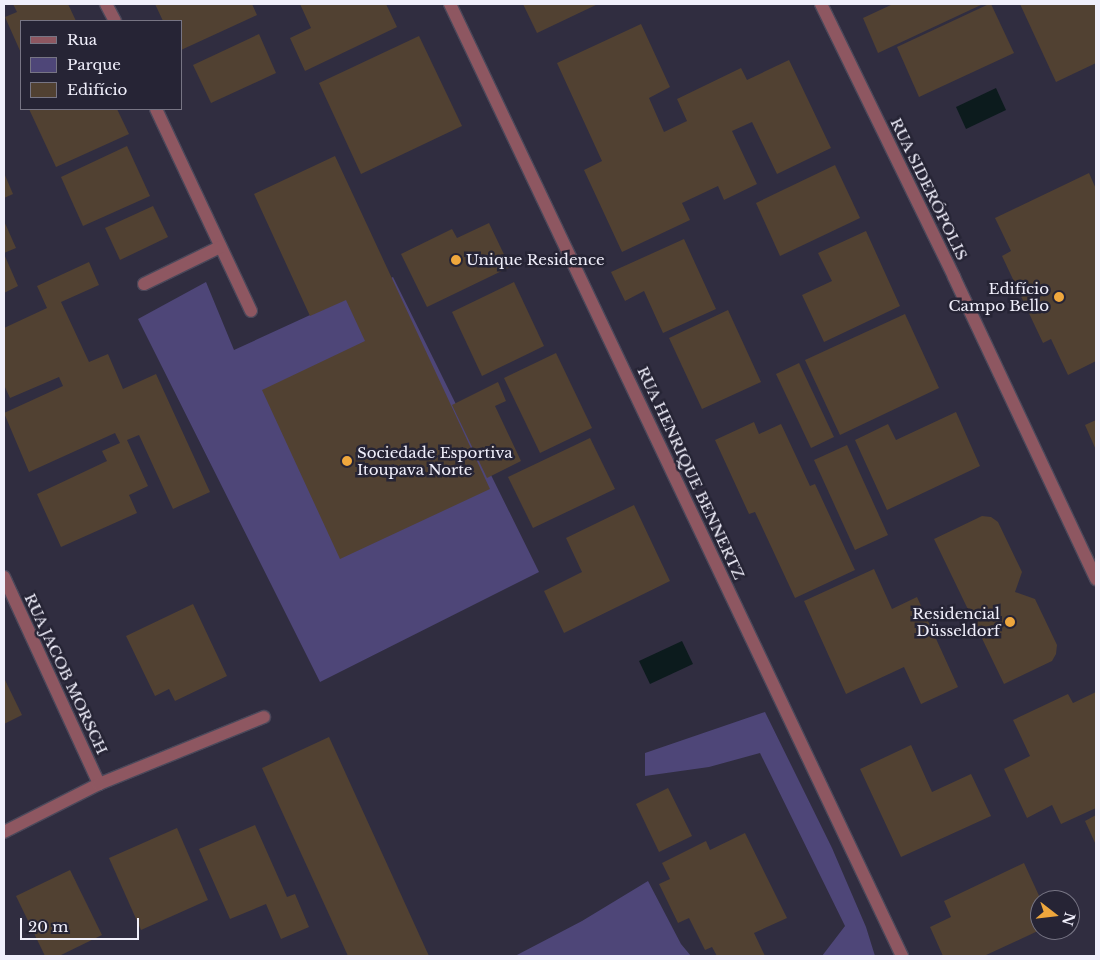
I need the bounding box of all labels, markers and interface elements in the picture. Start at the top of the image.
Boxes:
legend [20,20,182,110]
text: Rua [67,30,97,49]
text: Parque [67,55,121,74]
text: Edifício [67,80,127,99]
street label: RUA SIDERÓPOLIS [887,115,971,263]
place label: Unique Residence [466,251,605,269]
marker: Unique Residence [450,254,462,266]
place label: Edifício Campo Bello [949,279,1049,314]
marker: Edifício Campo Bello [1053,291,1065,303]
street label: RUA HENRIQUE BENNERTZ [634,363,748,583]
place label: Sociedade Esportiva Itoupava Norte [357,443,513,478]
marker: Sociedade Esportiva Itoupava Norte [341,455,353,467]
street label: RUA JACOB MORSCH [21,590,111,758]
place label: Residencial Düsseldorf [912,604,1000,639]
marker: Residencial Düsseldorf [1004,616,1016,628]
north arrow [1030,890,1080,940]
scale bar [22,908,141,940]
text: N [1058,910,1079,928]
text: 20 m [28,917,68,936]

